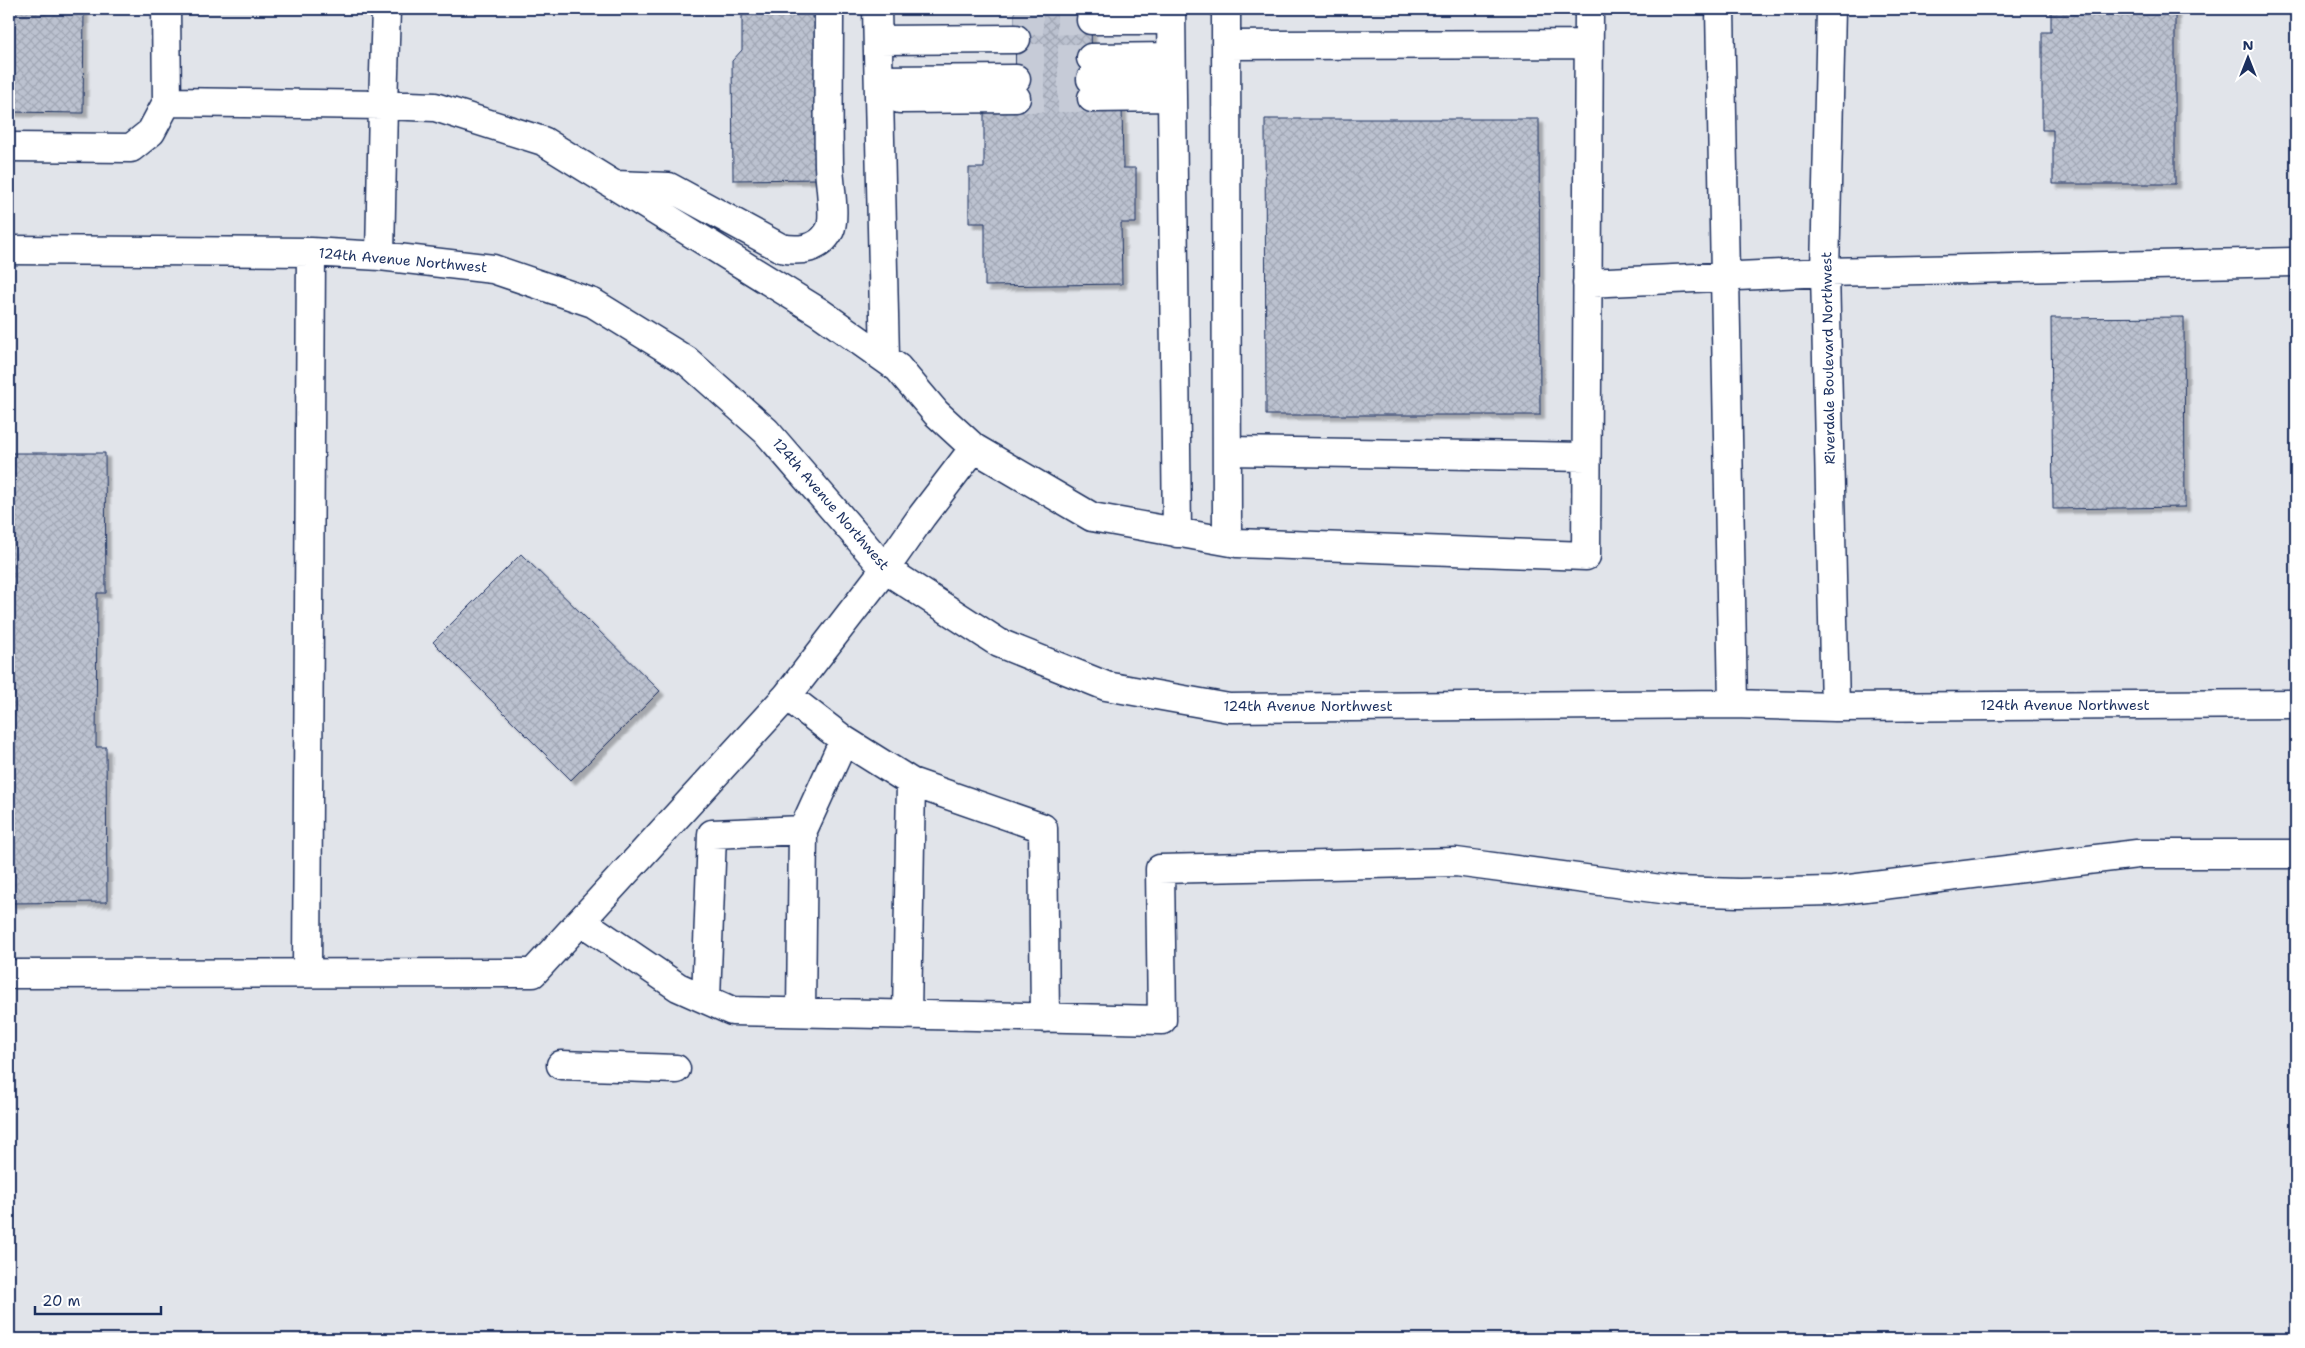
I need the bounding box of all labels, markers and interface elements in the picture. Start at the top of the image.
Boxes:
north arrow [2222,32,2272,82]
text: N [2242,36,2254,54]
street label: 124th Avenue Northwest [318,244,488,276]
street label: Riverdale Boulevard Northwest [1817,252,1839,464]
street label: 124th Avenue Northwest [769,434,893,574]
street label: 124th Avenue Northwest [1980,696,2150,714]
street label: 124th Avenue Northwest [1223,697,1393,715]
scale bar [35,1283,161,1315]
text: 20 m [42,1291,81,1311]

